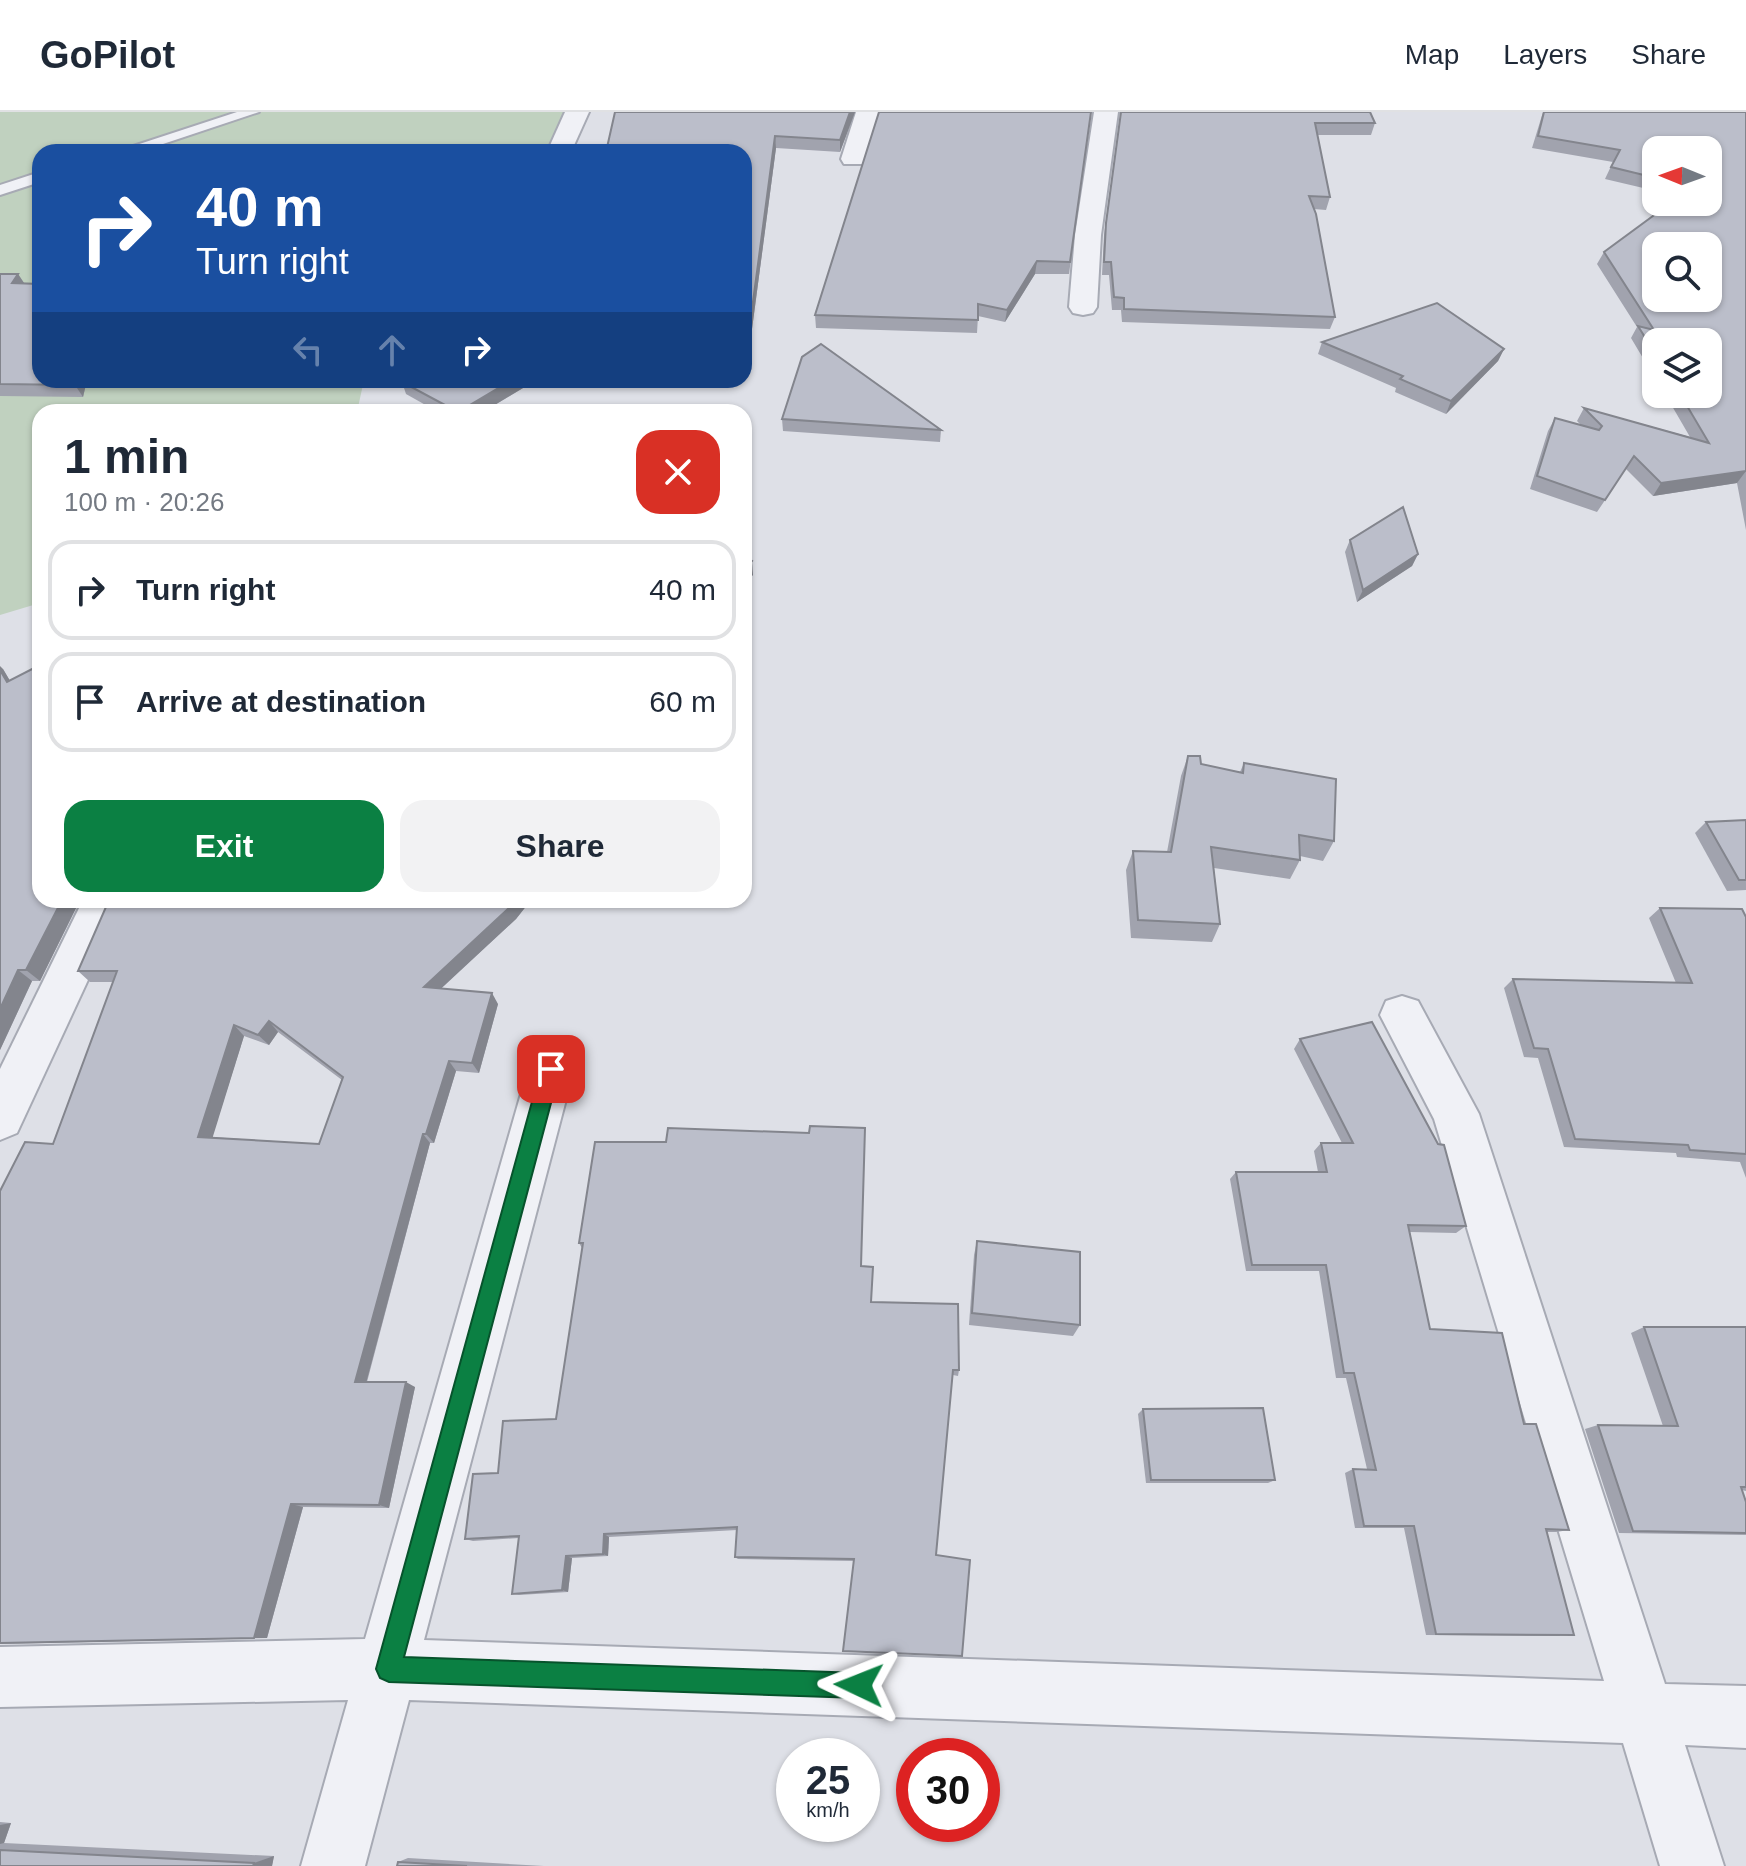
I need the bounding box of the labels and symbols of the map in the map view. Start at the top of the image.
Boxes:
north arrow [1642,136,1722,216]
pin [517,1035,585,1103]
position arrow [817,1643,901,1727]
speed limit sign: 30 [896,1738,1000,1842]

